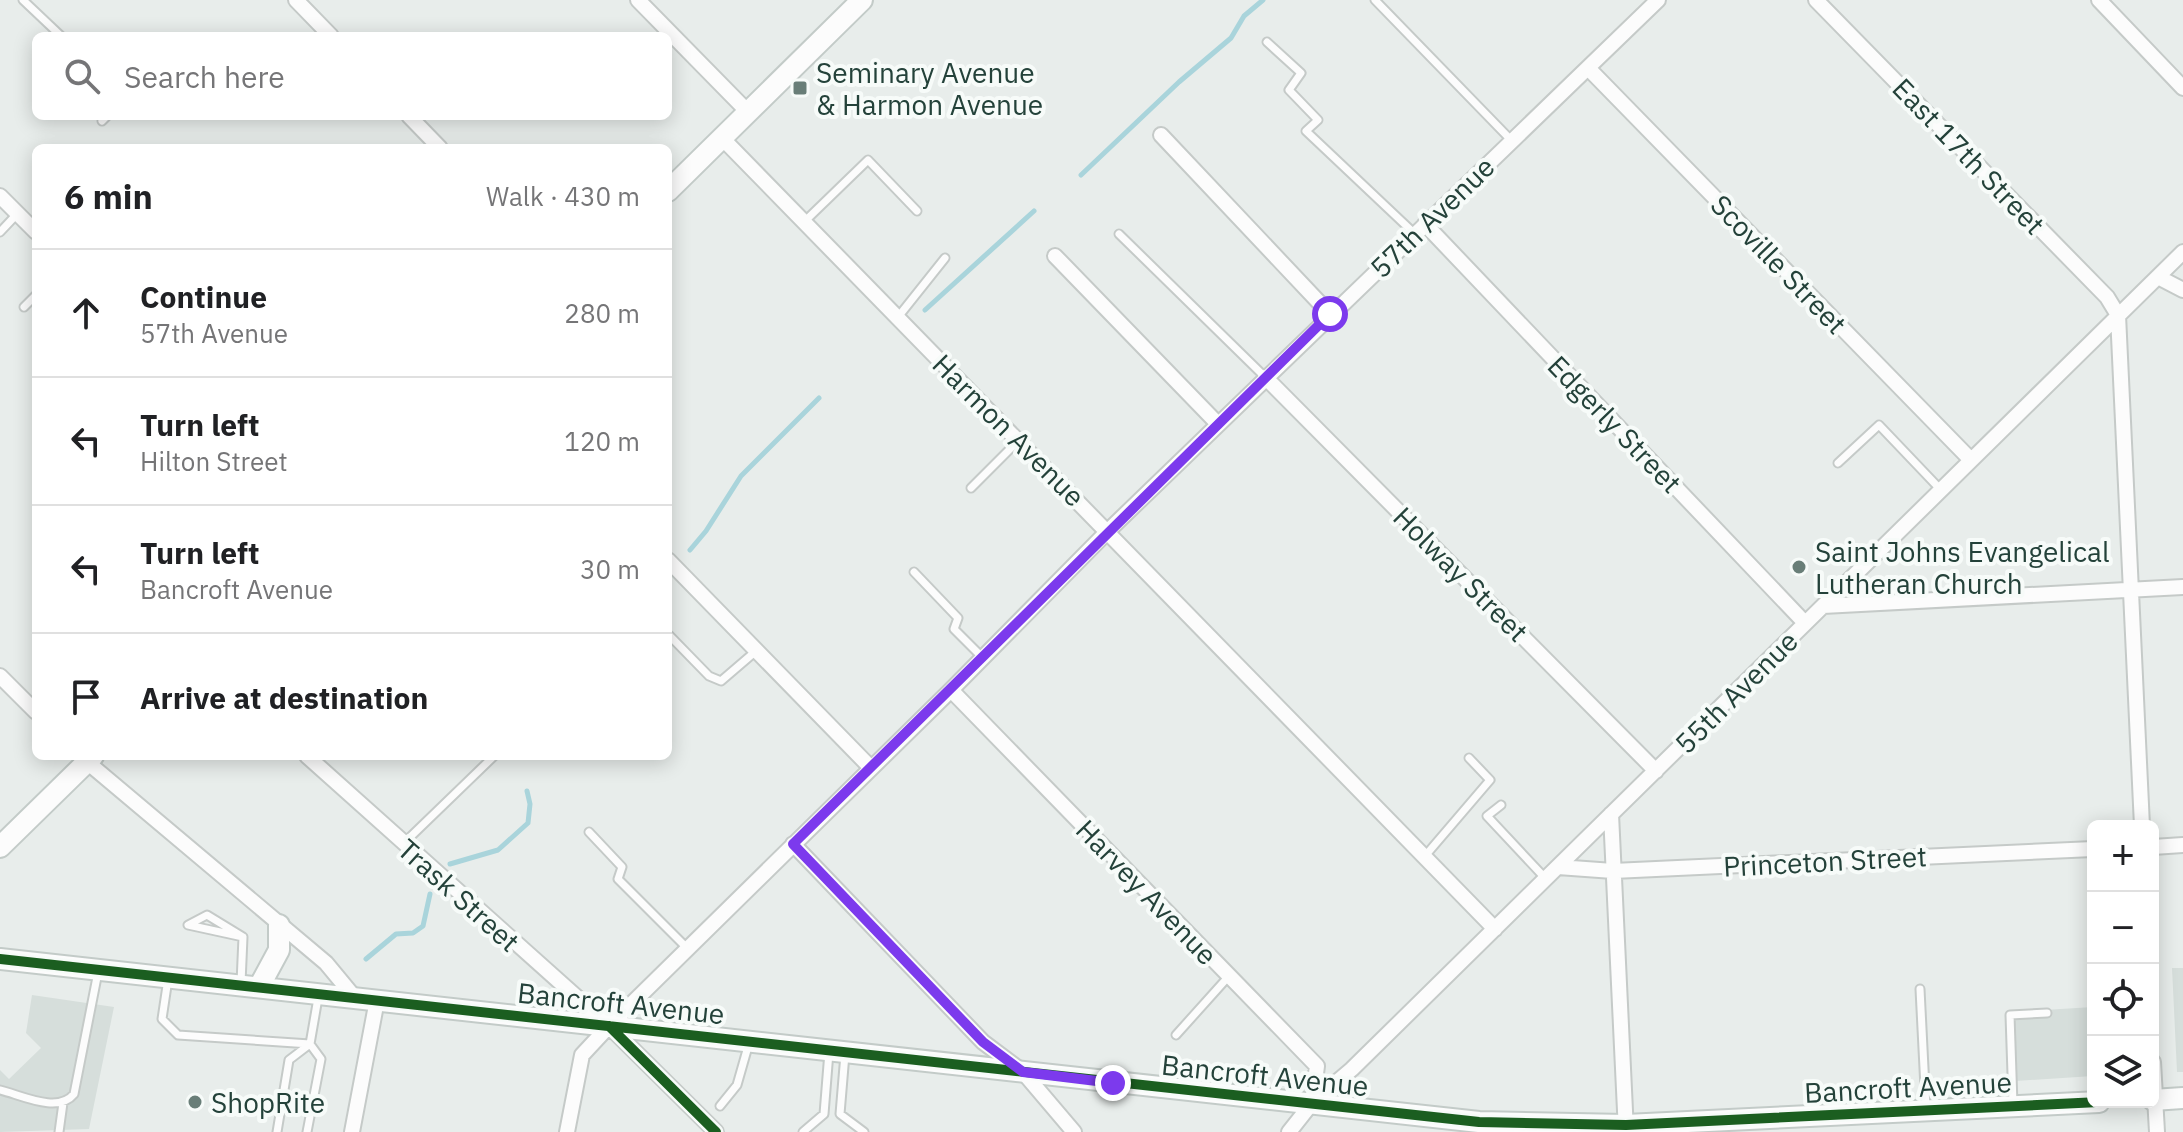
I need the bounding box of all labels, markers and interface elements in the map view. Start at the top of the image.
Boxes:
search box [32,32,672,120]
icon: search [60,54,104,98]
place label: Seminary Avenue & Harmon Avenue [816,54,1043,123]
text: Search here [124,57,285,96]
street label: East 17th Street [1885,70,2053,242]
marker: Seminary Avenue & Harmon Avenue [791,79,809,97]
street label: 57th Avenue [1362,148,1502,286]
text: 6 min [64,174,153,218]
text: Walk · 430 m [486,179,640,213]
street label: Scoville Street [1703,186,1855,342]
text: Continue [140,277,267,316]
icon: ahead [64,291,108,335]
text: 280 m [564,296,640,330]
route start [1312,296,1348,332]
text: 57th Avenue [140,316,288,350]
street label: Harmon Avenue [925,346,1093,514]
street label: Edgerly Street [1540,347,1690,501]
text: Turn left [140,405,259,444]
icon: left [64,419,108,463]
text: 120 m [564,424,640,458]
text: Hilton Street [140,444,288,478]
street label: Holway Street [1386,499,1536,649]
text: Turn left [140,533,259,572]
place label: Saint Johns Evangelical Lutheran Church [1815,533,2110,602]
icon: left [64,547,108,591]
text: 30 m [580,552,640,586]
marker: Saint Johns Evangelical Lutheran Church [1790,558,1808,576]
text: Bancroft Avenue [140,572,333,606]
street label: 55th Avenue [1667,623,1805,761]
icon: arrive [64,675,108,719]
text: Arrive at destination [140,678,428,717]
street label: Harvey Avenue [1068,811,1226,973]
map controls [2087,820,2159,1108]
button: + [2087,820,2159,892]
street label: Trask Street [390,831,528,959]
street label: Princeton Street [1722,837,1928,885]
button: − [2087,892,2159,964]
button: locate [2087,964,2159,1036]
street label: Bancroft Avenue [516,974,726,1032]
button: layers [2087,1036,2159,1108]
street label: Bancroft Avenue [1160,1046,1370,1104]
street label: Bancroft Avenue [1803,1063,2013,1111]
route end [1095,1065,1131,1101]
place label: ShopRite [211,1084,325,1121]
marker: ShopRite [186,1093,204,1111]

